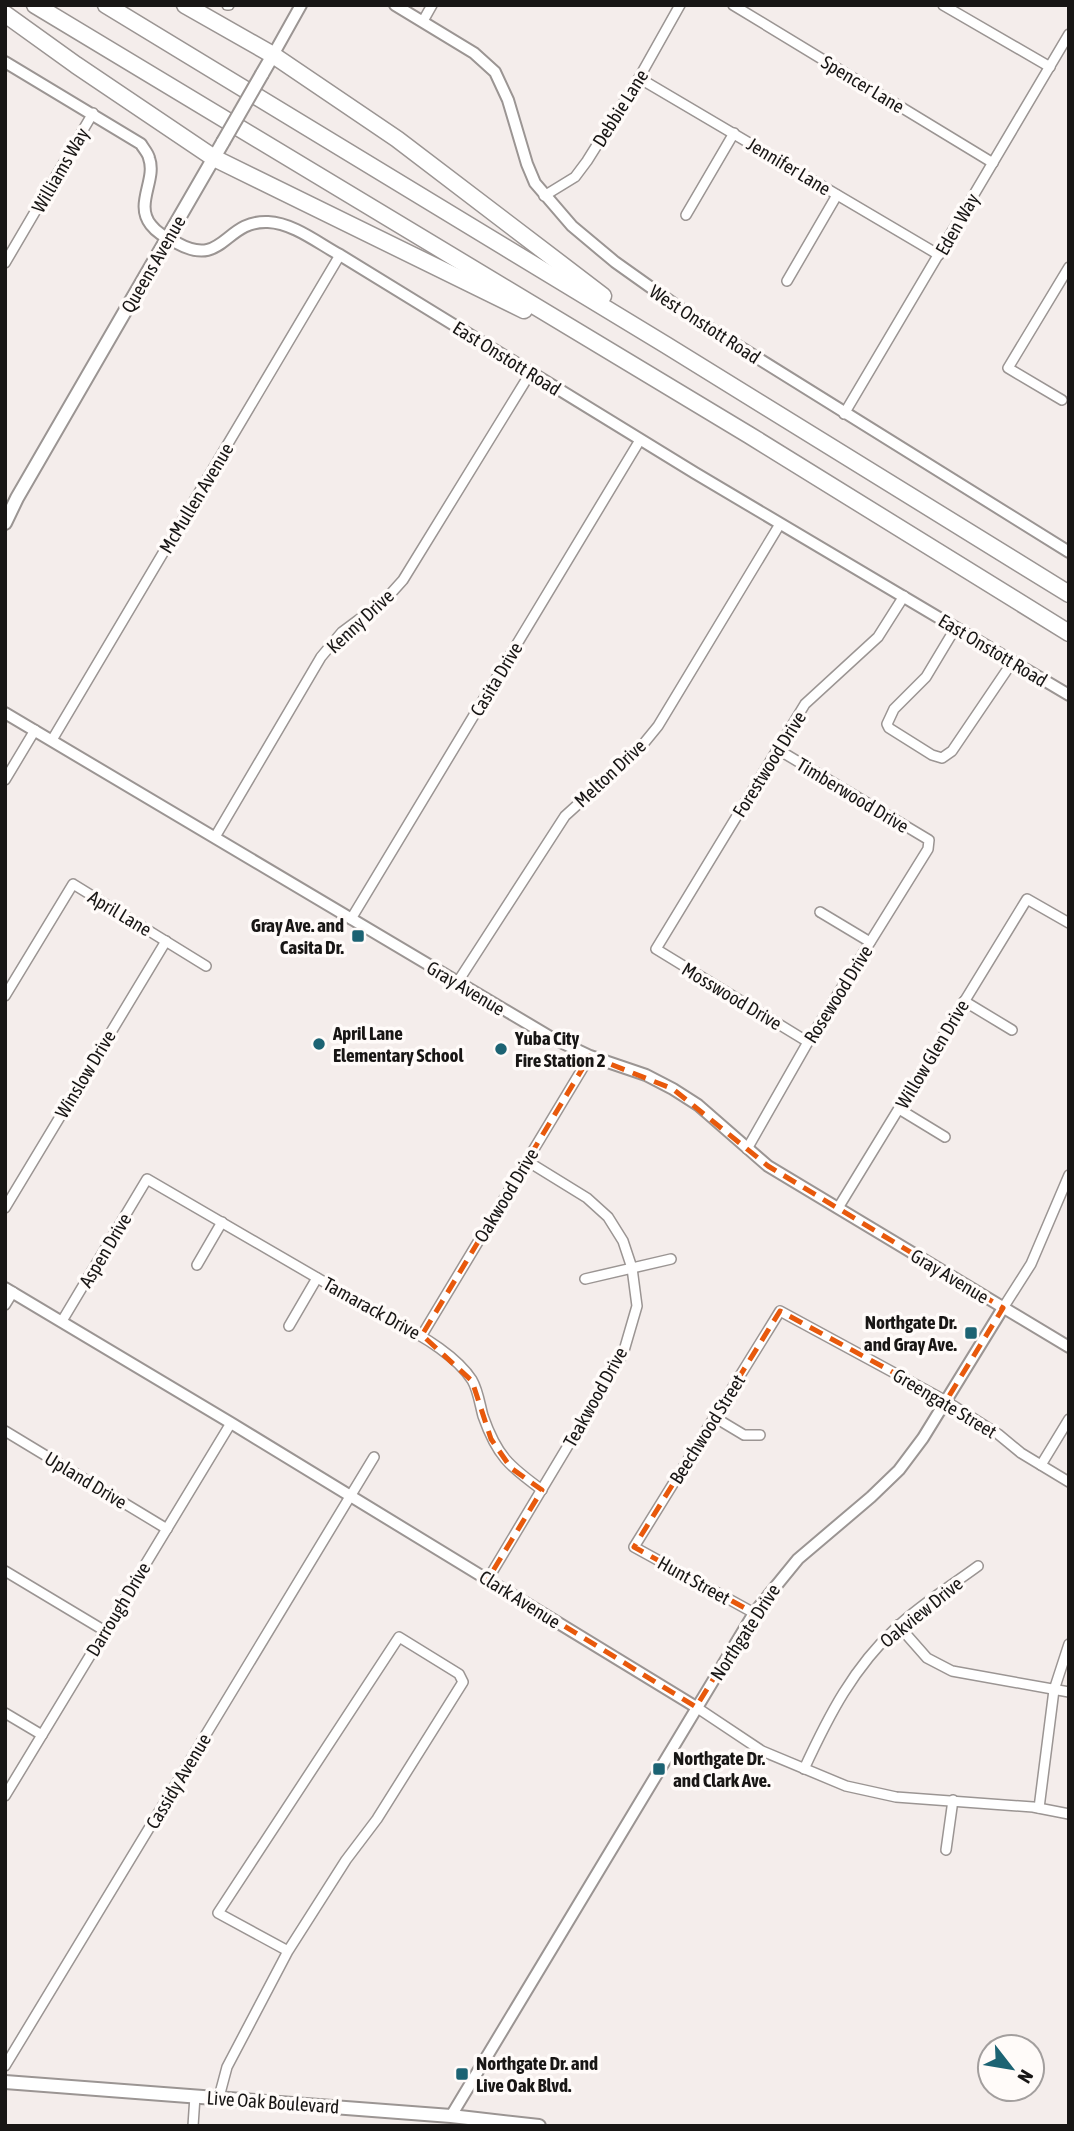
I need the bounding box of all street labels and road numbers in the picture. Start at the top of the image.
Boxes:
street label: Spencer Lane [818,51,908,117]
street label: Debbie Lane [588,65,652,151]
street label: Williams Way [27,124,93,216]
street label: Jennifer Lane [743,132,835,200]
street label: Eden Way [931,189,983,259]
street label: Queens Avenue [116,211,190,317]
street label: West Onstott Road [645,280,765,368]
street label: East Onstott Road [449,316,565,400]
street label: McMullen Avenue [154,439,238,557]
street label: Kenny Drive [322,585,398,657]
street label: East Onstott Road [935,609,1051,691]
street label: Casita Drive [465,638,527,720]
street label: Forestwood Drive [728,707,810,821]
street label: Melton Drive [570,734,650,812]
street label: Timberwood Drive [793,753,913,837]
street label: April Lane [84,886,156,940]
street label: Rosewood Drive [799,941,877,1047]
street label: Gray Avenue [423,956,509,1020]
street label: Mosswood Drive [678,958,786,1034]
street label: Willow Glen Drive [891,996,973,1112]
street label: Winslow Drive [50,1026,120,1122]
street label: Oakwood Drive [469,1144,543,1246]
street label: Aspen Drive [74,1209,136,1291]
street label: Gray Avenue [907,1244,993,1308]
street label: Tamarack Drive [320,1272,424,1344]
street label: Teakwood Drive [559,1343,631,1451]
street label: Greengate Street [889,1363,1001,1443]
street label: Beechwood Street [665,1370,749,1488]
street label: Upland Drive [41,1447,131,1513]
street label: Hunt Street [654,1551,734,1609]
street label: Darrough Drive [81,1558,155,1660]
street label: Clark Avenue [475,1565,565,1633]
street label: Oakview Drive [875,1572,967,1652]
street label: Northgate Drive [706,1580,784,1684]
street label: Cassidy Avenue [141,1729,215,1833]
street label: Live Oak Boulevard [206,2086,340,2118]

